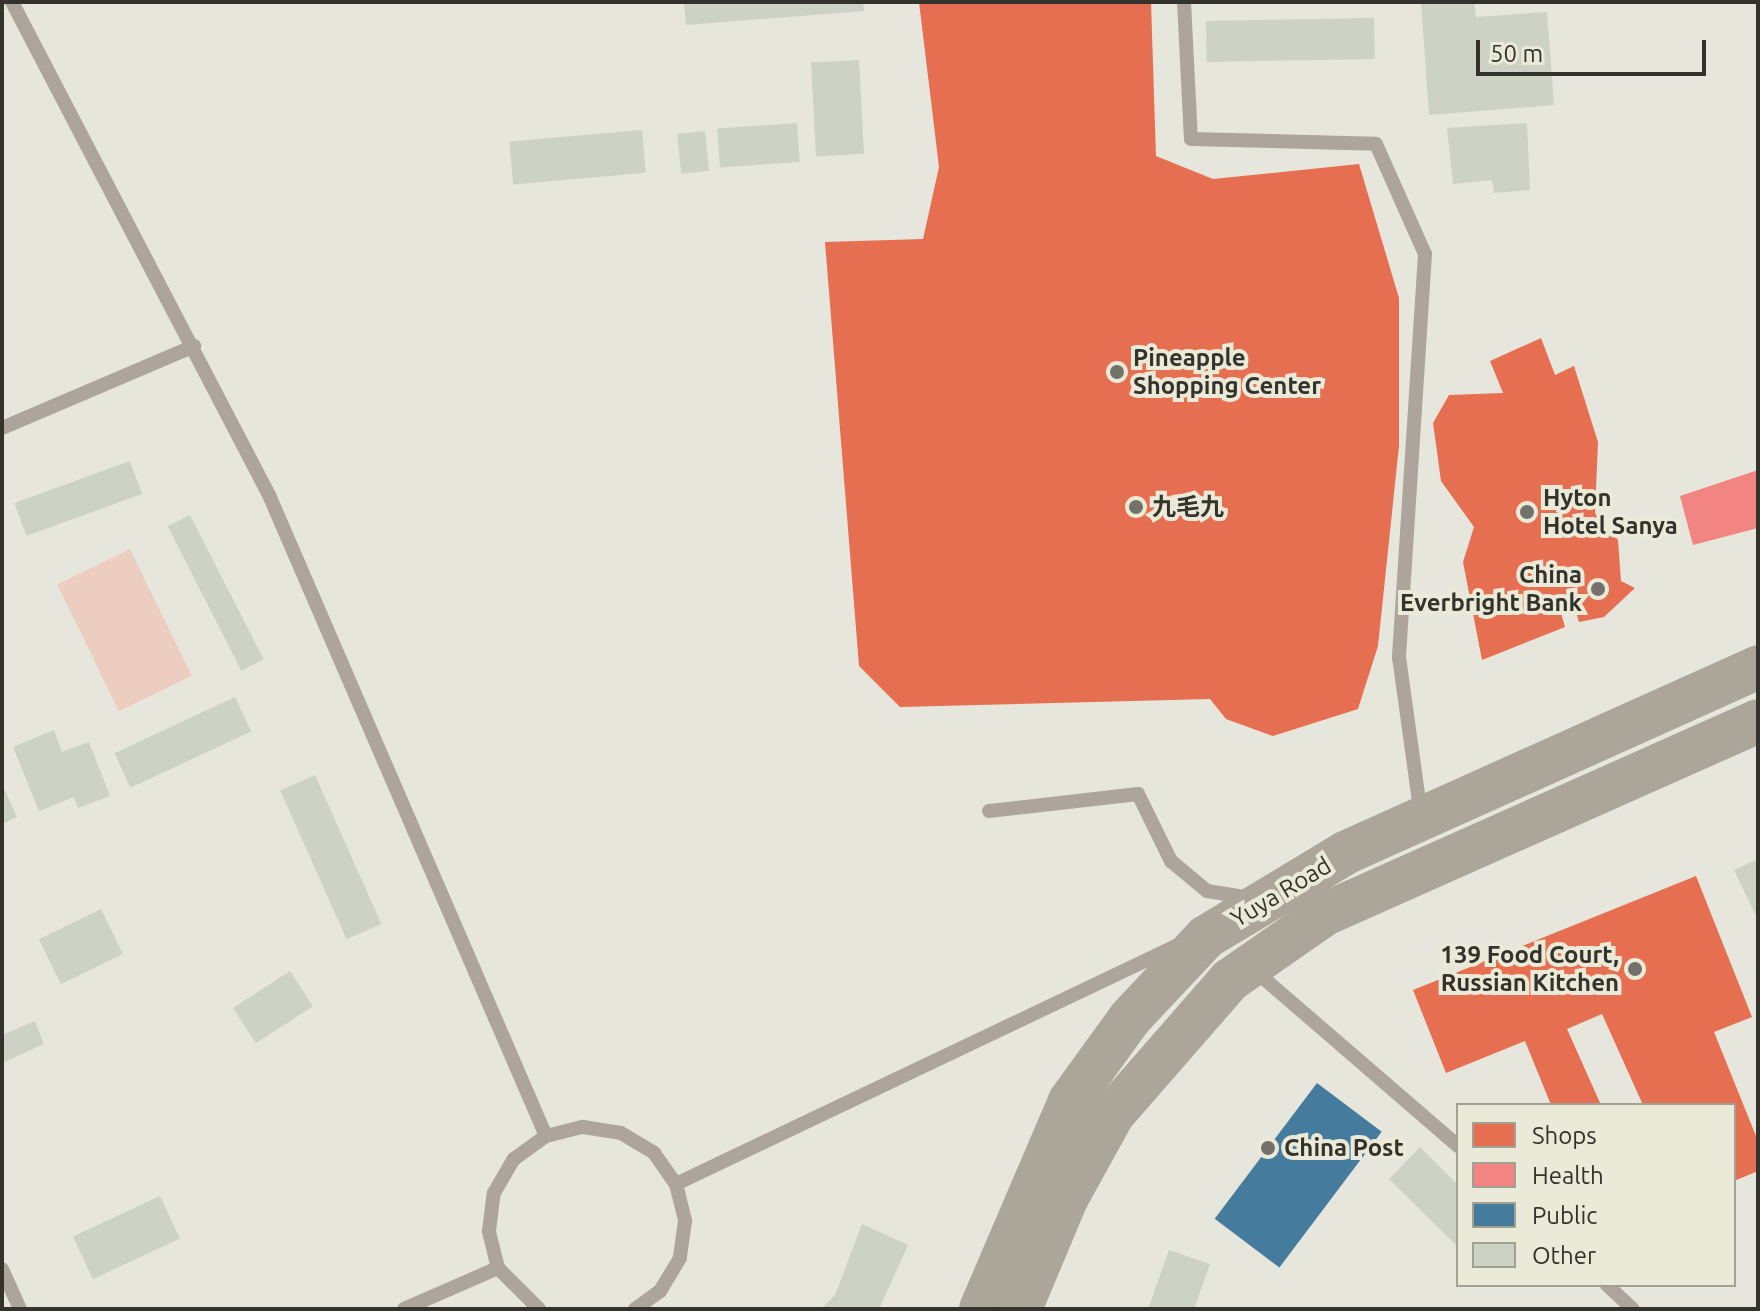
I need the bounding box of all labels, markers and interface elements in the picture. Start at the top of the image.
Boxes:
scale bar [1480,24,1710,74]
text: 50 m [1490,40,1543,67]
place label: Pineapple Shopping Center [1133,344,1321,400]
marker: Pineapple Shopping Center [1108,363,1126,381]
place label: Hyton Hotel Sanya [1543,484,1678,540]
place label: 九毛九 [1152,493,1224,521]
marker: 九毛九 [1127,498,1145,516]
marker: Hyton Hotel Sanya [1518,503,1536,521]
place label: China Everbright Bank [1400,561,1582,617]
marker: China Everbright Bank [1589,580,1607,598]
street label: Yuya Road [1226,851,1336,933]
place label: 139 Food Court, Russian Kitchen [1440,941,1619,997]
marker: 139 Food Court, Russian Kitchen [1626,960,1644,978]
legend [1456,1103,1736,1287]
text: Shops [1532,1122,1597,1149]
place label: China Post [1284,1134,1404,1162]
marker: China Post [1259,1139,1277,1157]
text: Health [1532,1162,1604,1189]
text: Public [1532,1202,1597,1229]
text: Other [1532,1242,1596,1269]

